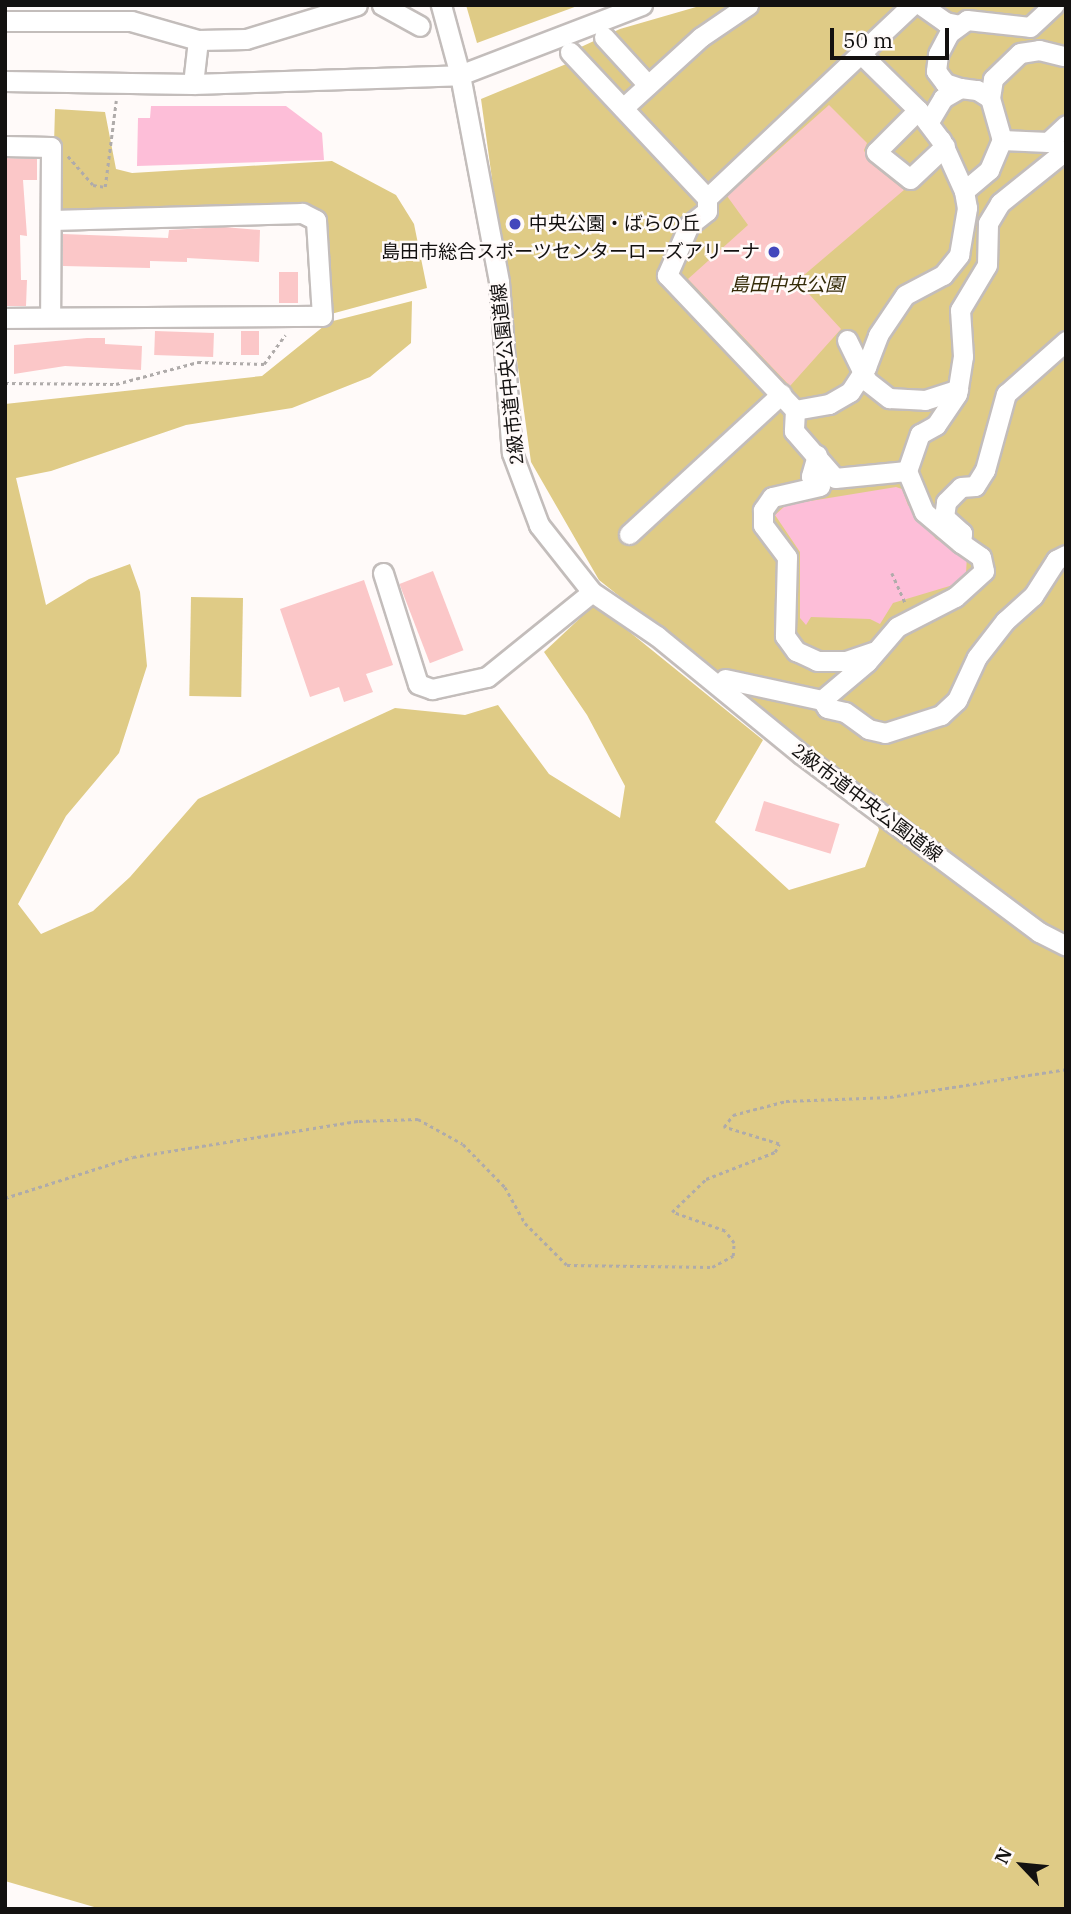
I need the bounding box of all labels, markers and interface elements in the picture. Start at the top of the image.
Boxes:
scale bar [833,14,952,58]
text: 50 m [843,26,893,54]
place label: 中央公園・ばらの丘 [529,213,700,235]
marker: 中央公園・ばらの丘 [507,216,523,232]
place label: 島田市総合スポーツセンターローズアリーナ [380,241,760,263]
marker: 島田市総合スポーツセンターローズアリーナ [766,244,782,260]
park label: 島田中央公園 [730,274,844,296]
street label: 2級市道中央公園道線 [487,282,529,466]
street label: 2級市道中央公園道線 [787,739,947,867]
north arrow [987,1830,1057,1900]
text: N [989,1844,1017,1868]

